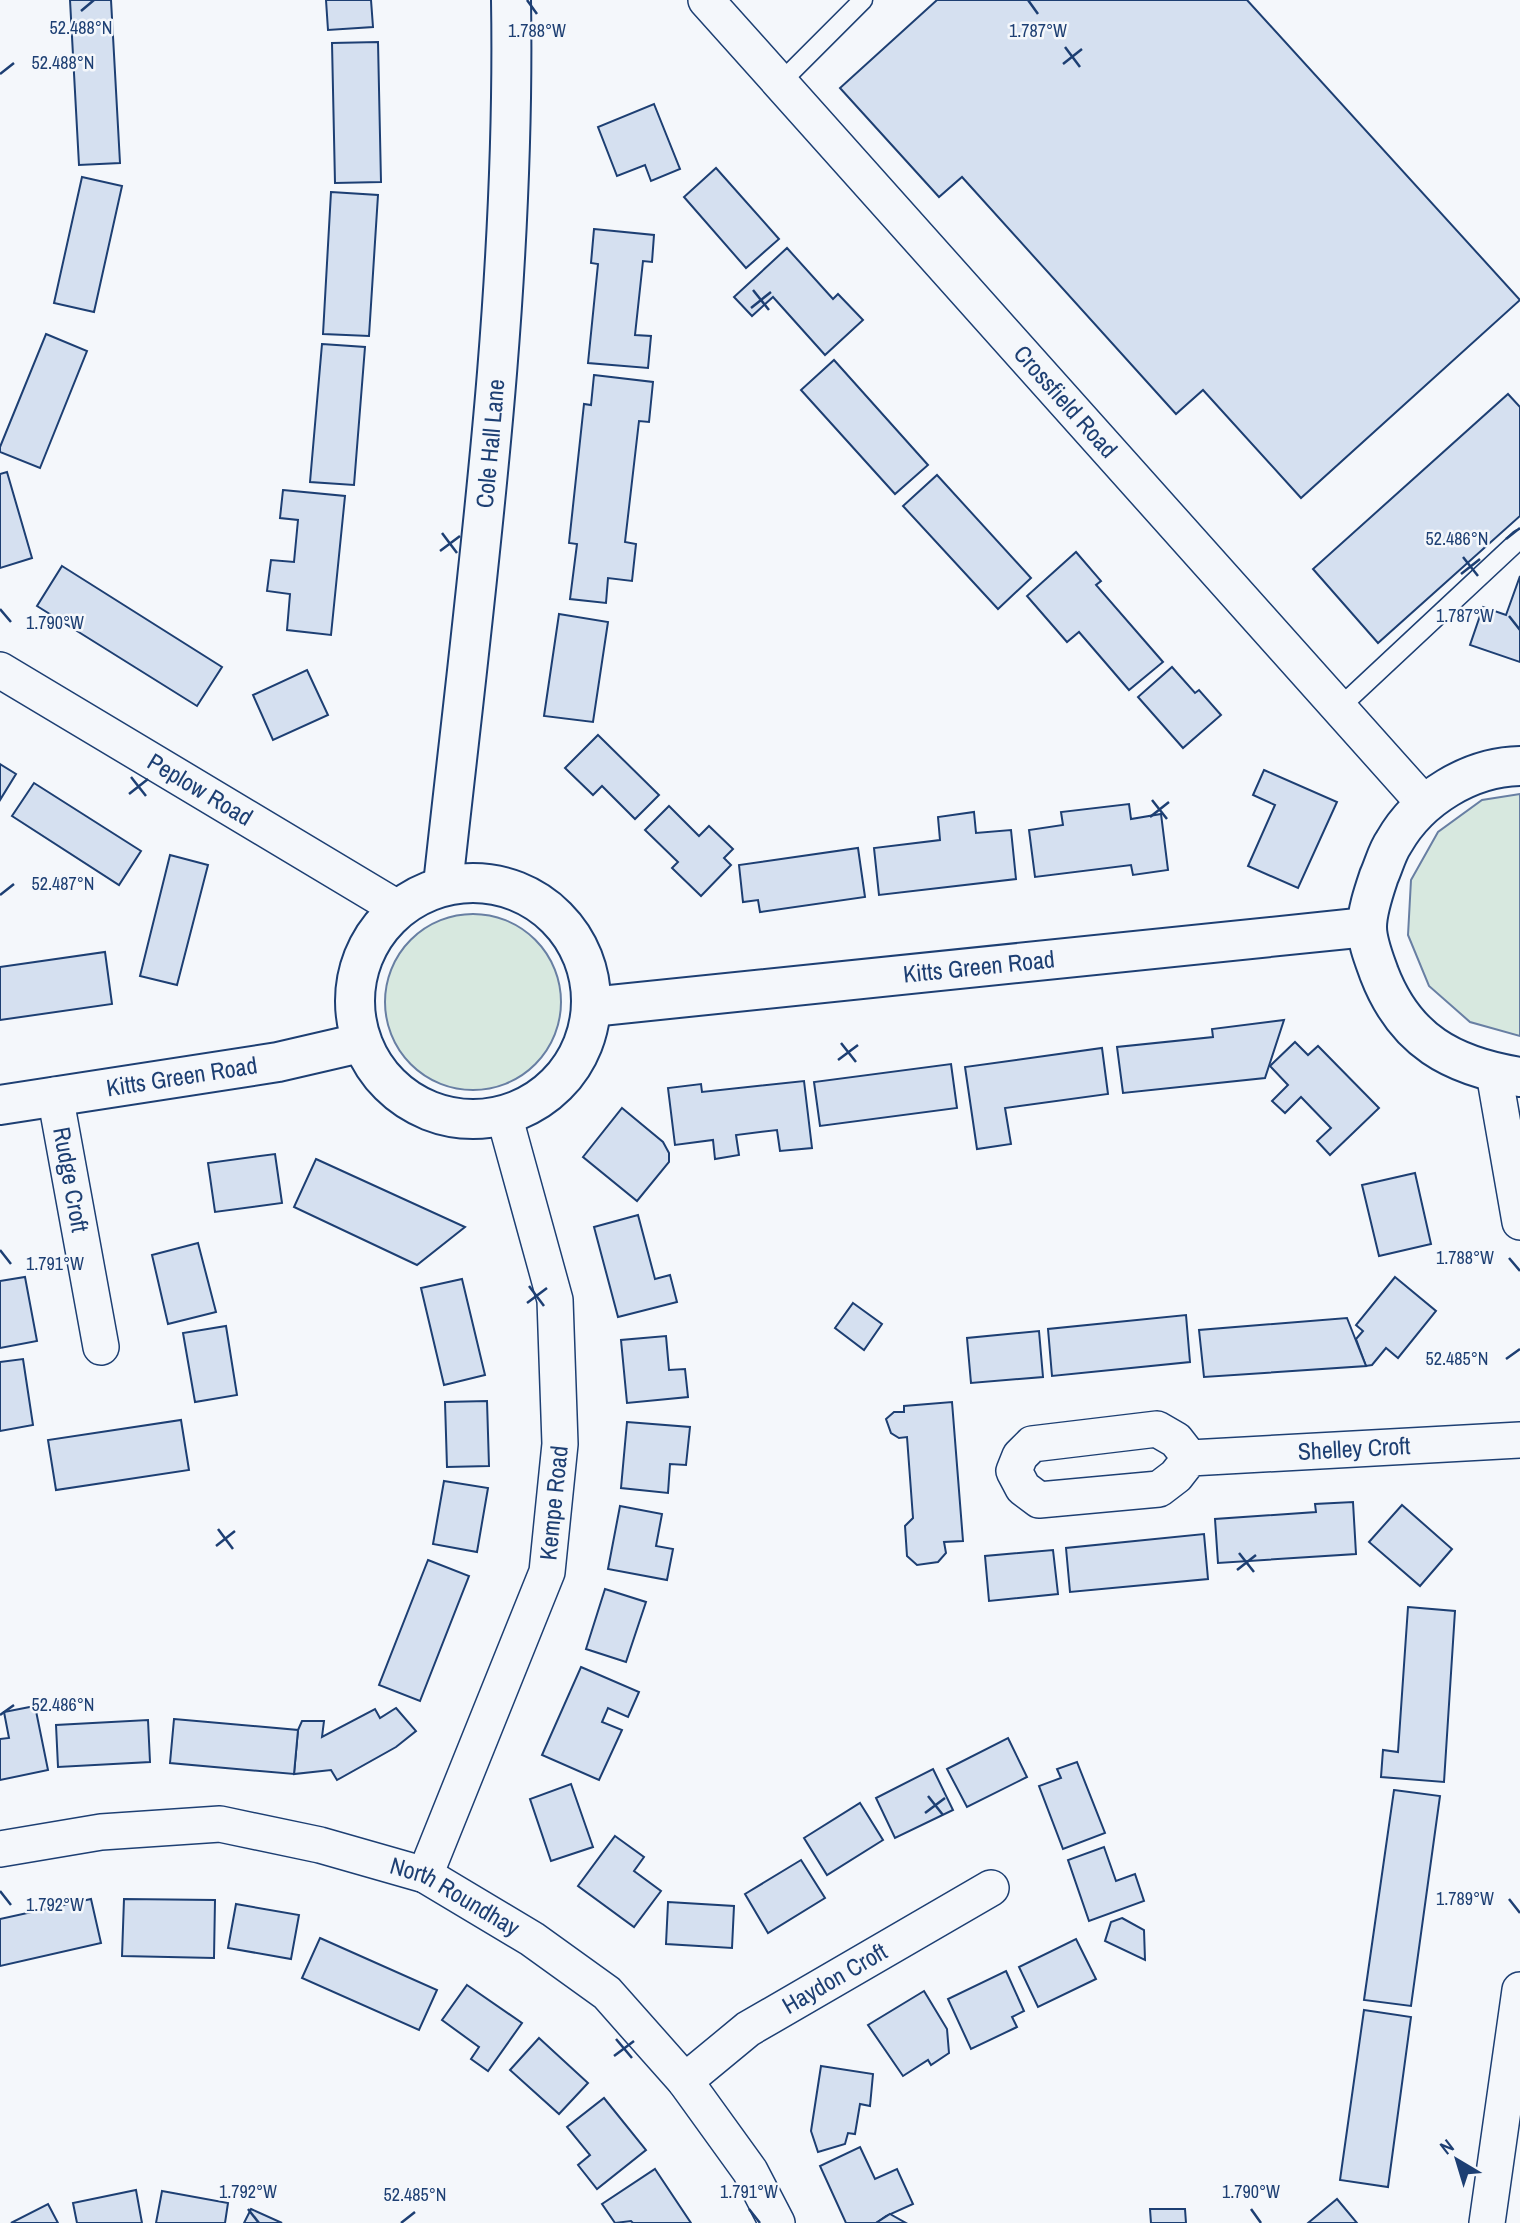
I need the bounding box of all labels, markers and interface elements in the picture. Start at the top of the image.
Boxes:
text: 52.488°N [50,15,113,40]
text: 1.788°W [508,18,566,43]
text: 1.787°W [1009,18,1067,43]
text: 52.488°N [32,50,95,75]
street label: Crossfield Road [1007,338,1125,464]
street label: Cole Hall Lane [468,378,511,509]
text: 52.486°N [1426,526,1489,551]
text: 1.787°W [1436,603,1494,628]
text: 1.790°W [26,610,84,635]
street label: Peplow Road [142,745,259,833]
text: 52.487°N [32,871,95,896]
street label: Kitts Green Road [901,942,1056,990]
street label: Kitts Green Road [104,1048,259,1103]
street label: Rudge Croft [46,1124,97,1235]
text: 1.788°W [1436,1245,1494,1270]
text: 1.791°W [26,1251,84,1276]
text: 52.485°N [1426,1346,1489,1371]
street label: Shelley Croft [1297,1429,1412,1467]
street label: Kempe Road [531,1444,575,1562]
text: 52.486°N [32,1692,95,1717]
street label: North Roundhay [386,1849,526,1943]
text: 1.789°W [1436,1886,1494,1911]
text: 1.792°W [26,1892,84,1917]
street label: Haydon Croft [776,1935,893,2021]
north arrow [1422,2125,1492,2195]
text: N [1434,2133,1459,2160]
text: 1.792°W [219,2179,277,2204]
text: 1.791°W [720,2179,778,2204]
text: 1.790°W [1222,2179,1280,2204]
text: 52.485°N [384,2182,447,2207]

